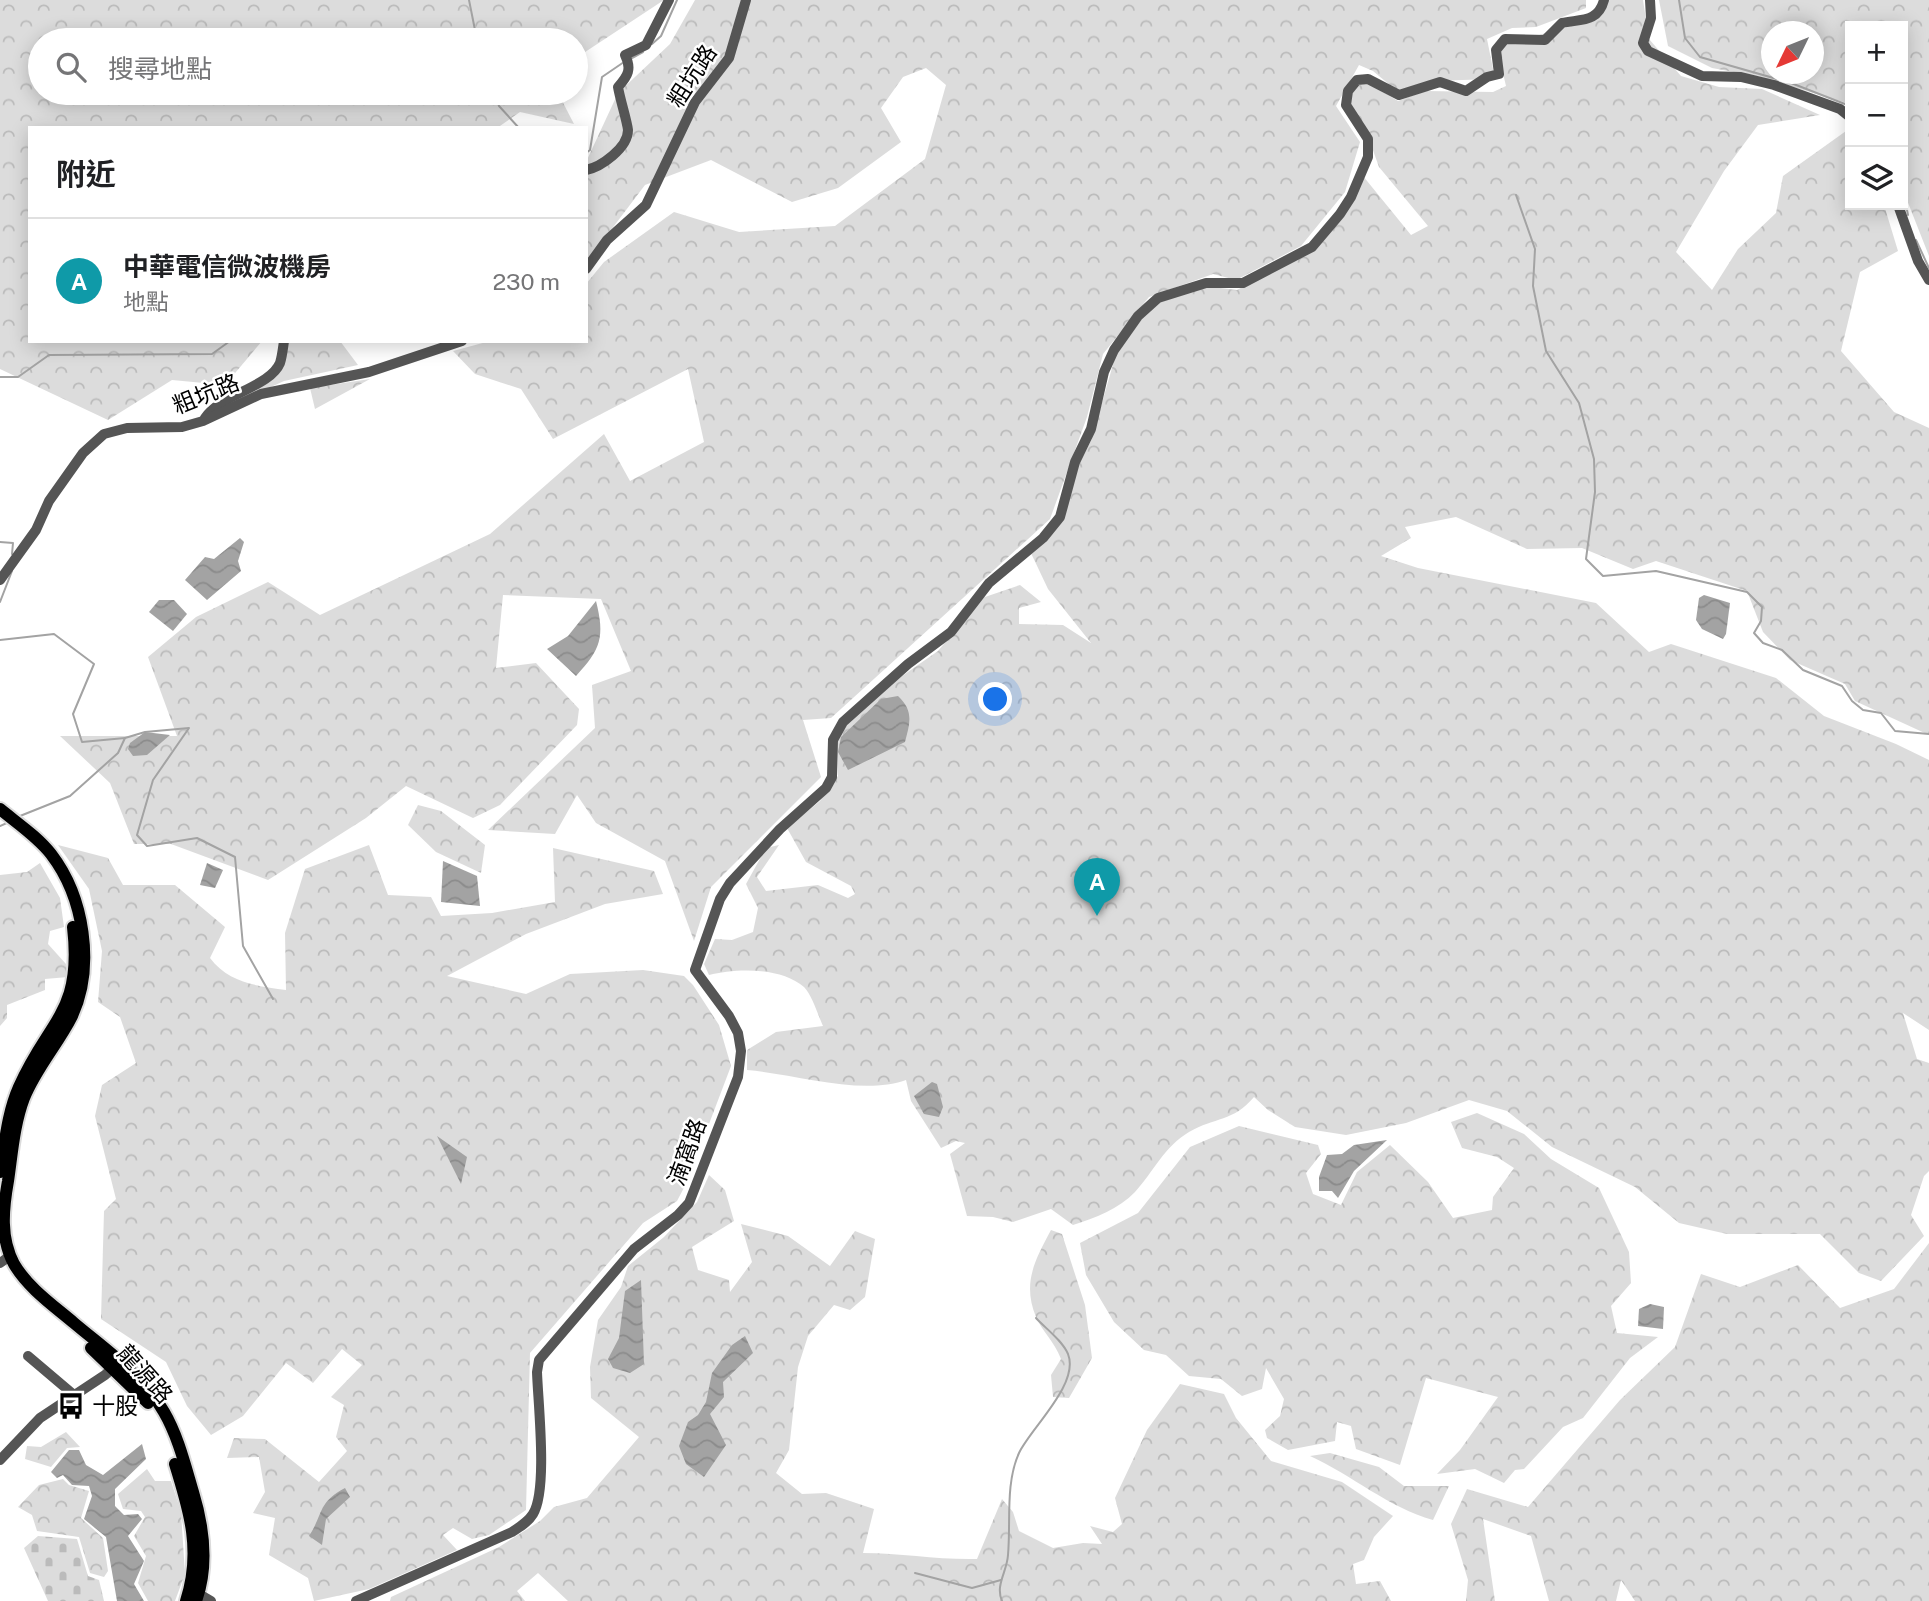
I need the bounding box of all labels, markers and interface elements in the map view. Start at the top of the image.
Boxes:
north arrow [1761,21,1824,84]
map controls [1845,21,1908,210]
button: + [1845,21,1908,84]
search box [28,28,588,105]
street label: 粗坑路 [661,39,722,112]
icon: search [52,48,90,86]
text: 搜尋地點 [108,53,212,84]
button: − [1845,84,1908,147]
button: layers [1845,147,1908,210]
text: 附近 [56,156,116,192]
text: 中華電信微波機房 [123,251,331,282]
text: A [71,268,87,295]
text: 230 m [492,268,560,295]
text: 地點 [123,288,169,315]
street label: 粗坑路 [169,368,243,419]
your location [978,682,1012,716]
pin: A [1074,858,1120,916]
street label: 湳窩路 [662,1115,711,1189]
street label: 龍源路 [112,1339,178,1408]
bus stop icon: 十股 [56,1391,86,1421]
place label: 十股 [92,1392,138,1419]

